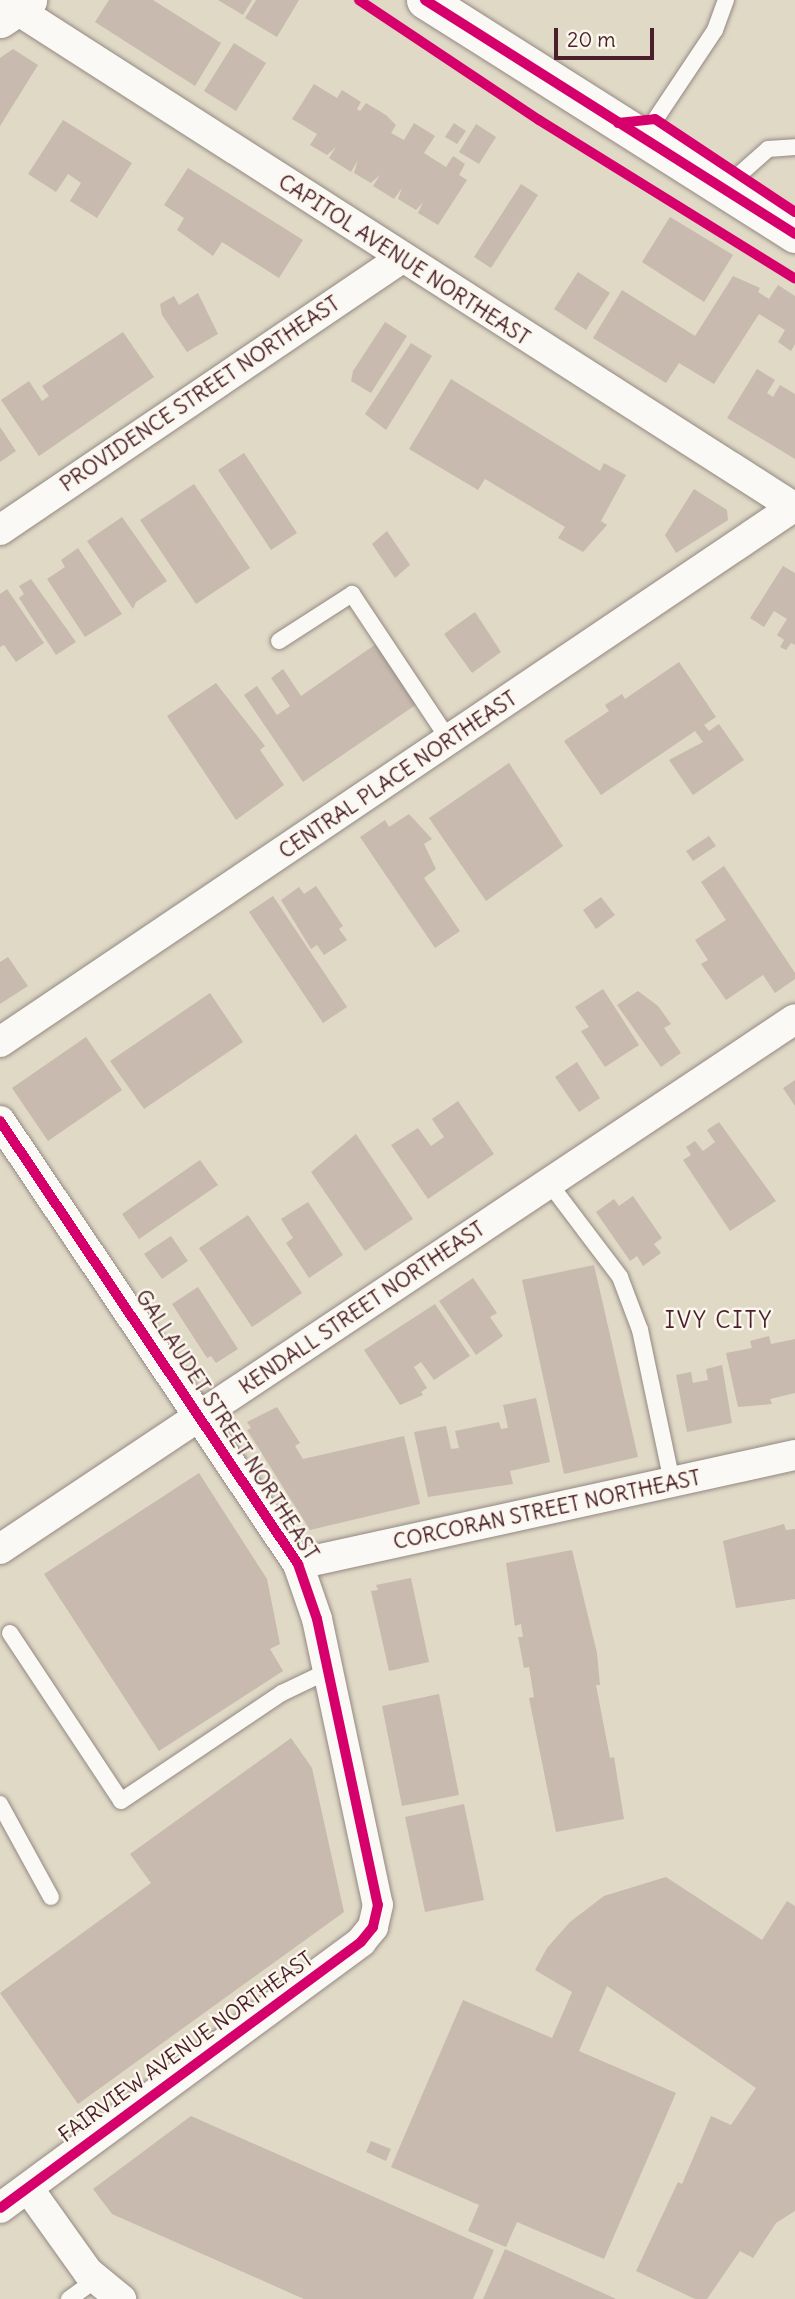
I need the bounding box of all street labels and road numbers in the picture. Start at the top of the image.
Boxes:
street label: CAPITOL AVENUE NORTHEAST [274,169,534,351]
street label: PROVIDENCE STREET NORTHEAST [55,291,345,497]
street label: CENTRAL PLACE NORTHEAST [274,686,522,864]
street label: KENDALL STREET NORTHEAST [234,1216,490,1400]
street label: GALLAUDET STREET NORTHEAST [130,1285,324,1565]
street label: CORCORAN STREET NORTHEAST [391,1465,703,1555]
street label: FAIRVIEW AVENUE NORTHEAST [54,1946,318,2148]

